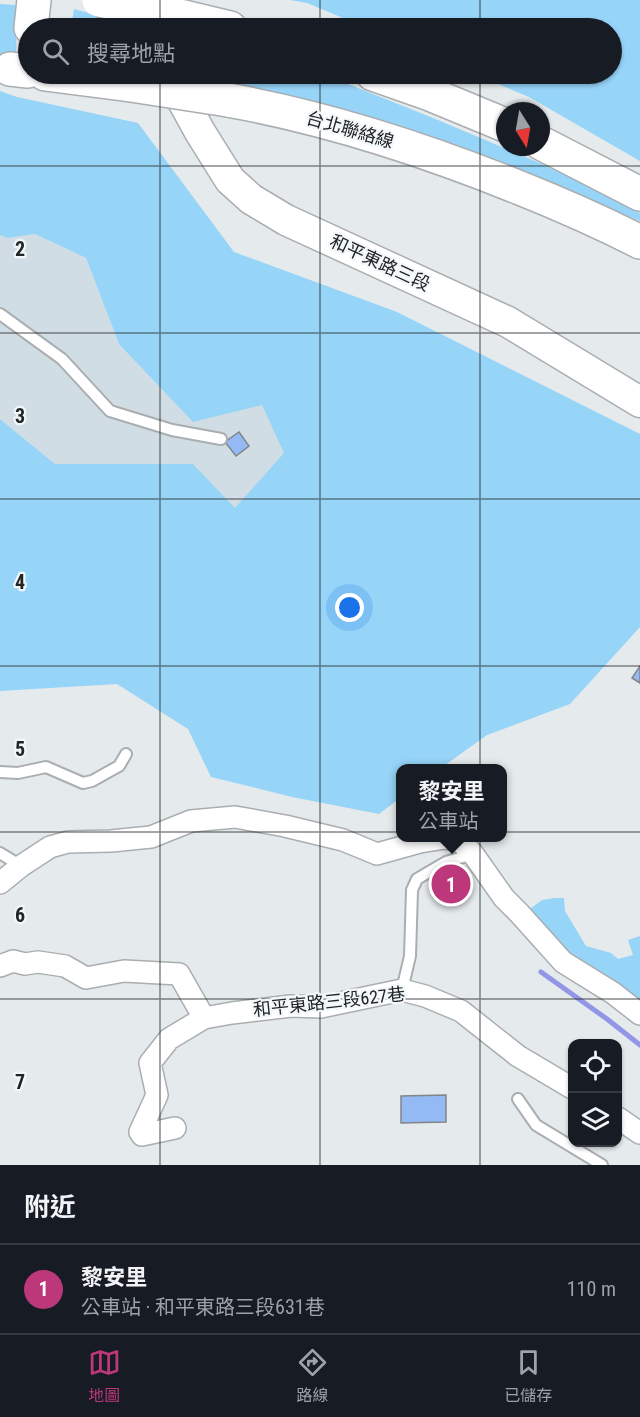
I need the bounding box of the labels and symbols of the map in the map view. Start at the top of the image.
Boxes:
north arrow [496,102,550,156]
street label: 台北聯絡線 [304,107,396,152]
street label: 和平東路三段 [327,230,434,295]
text: 2 [15,237,25,261]
text: 3 [15,404,25,428]
text: 4 [15,570,25,594]
your location [335,593,364,622]
text: 5 [15,737,25,761]
pin: 1 [432,862,470,906]
text: 6 [15,903,25,927]
street label: 和平東路三段627巷 [252,983,406,1020]
text: 7 [15,1070,25,1094]

